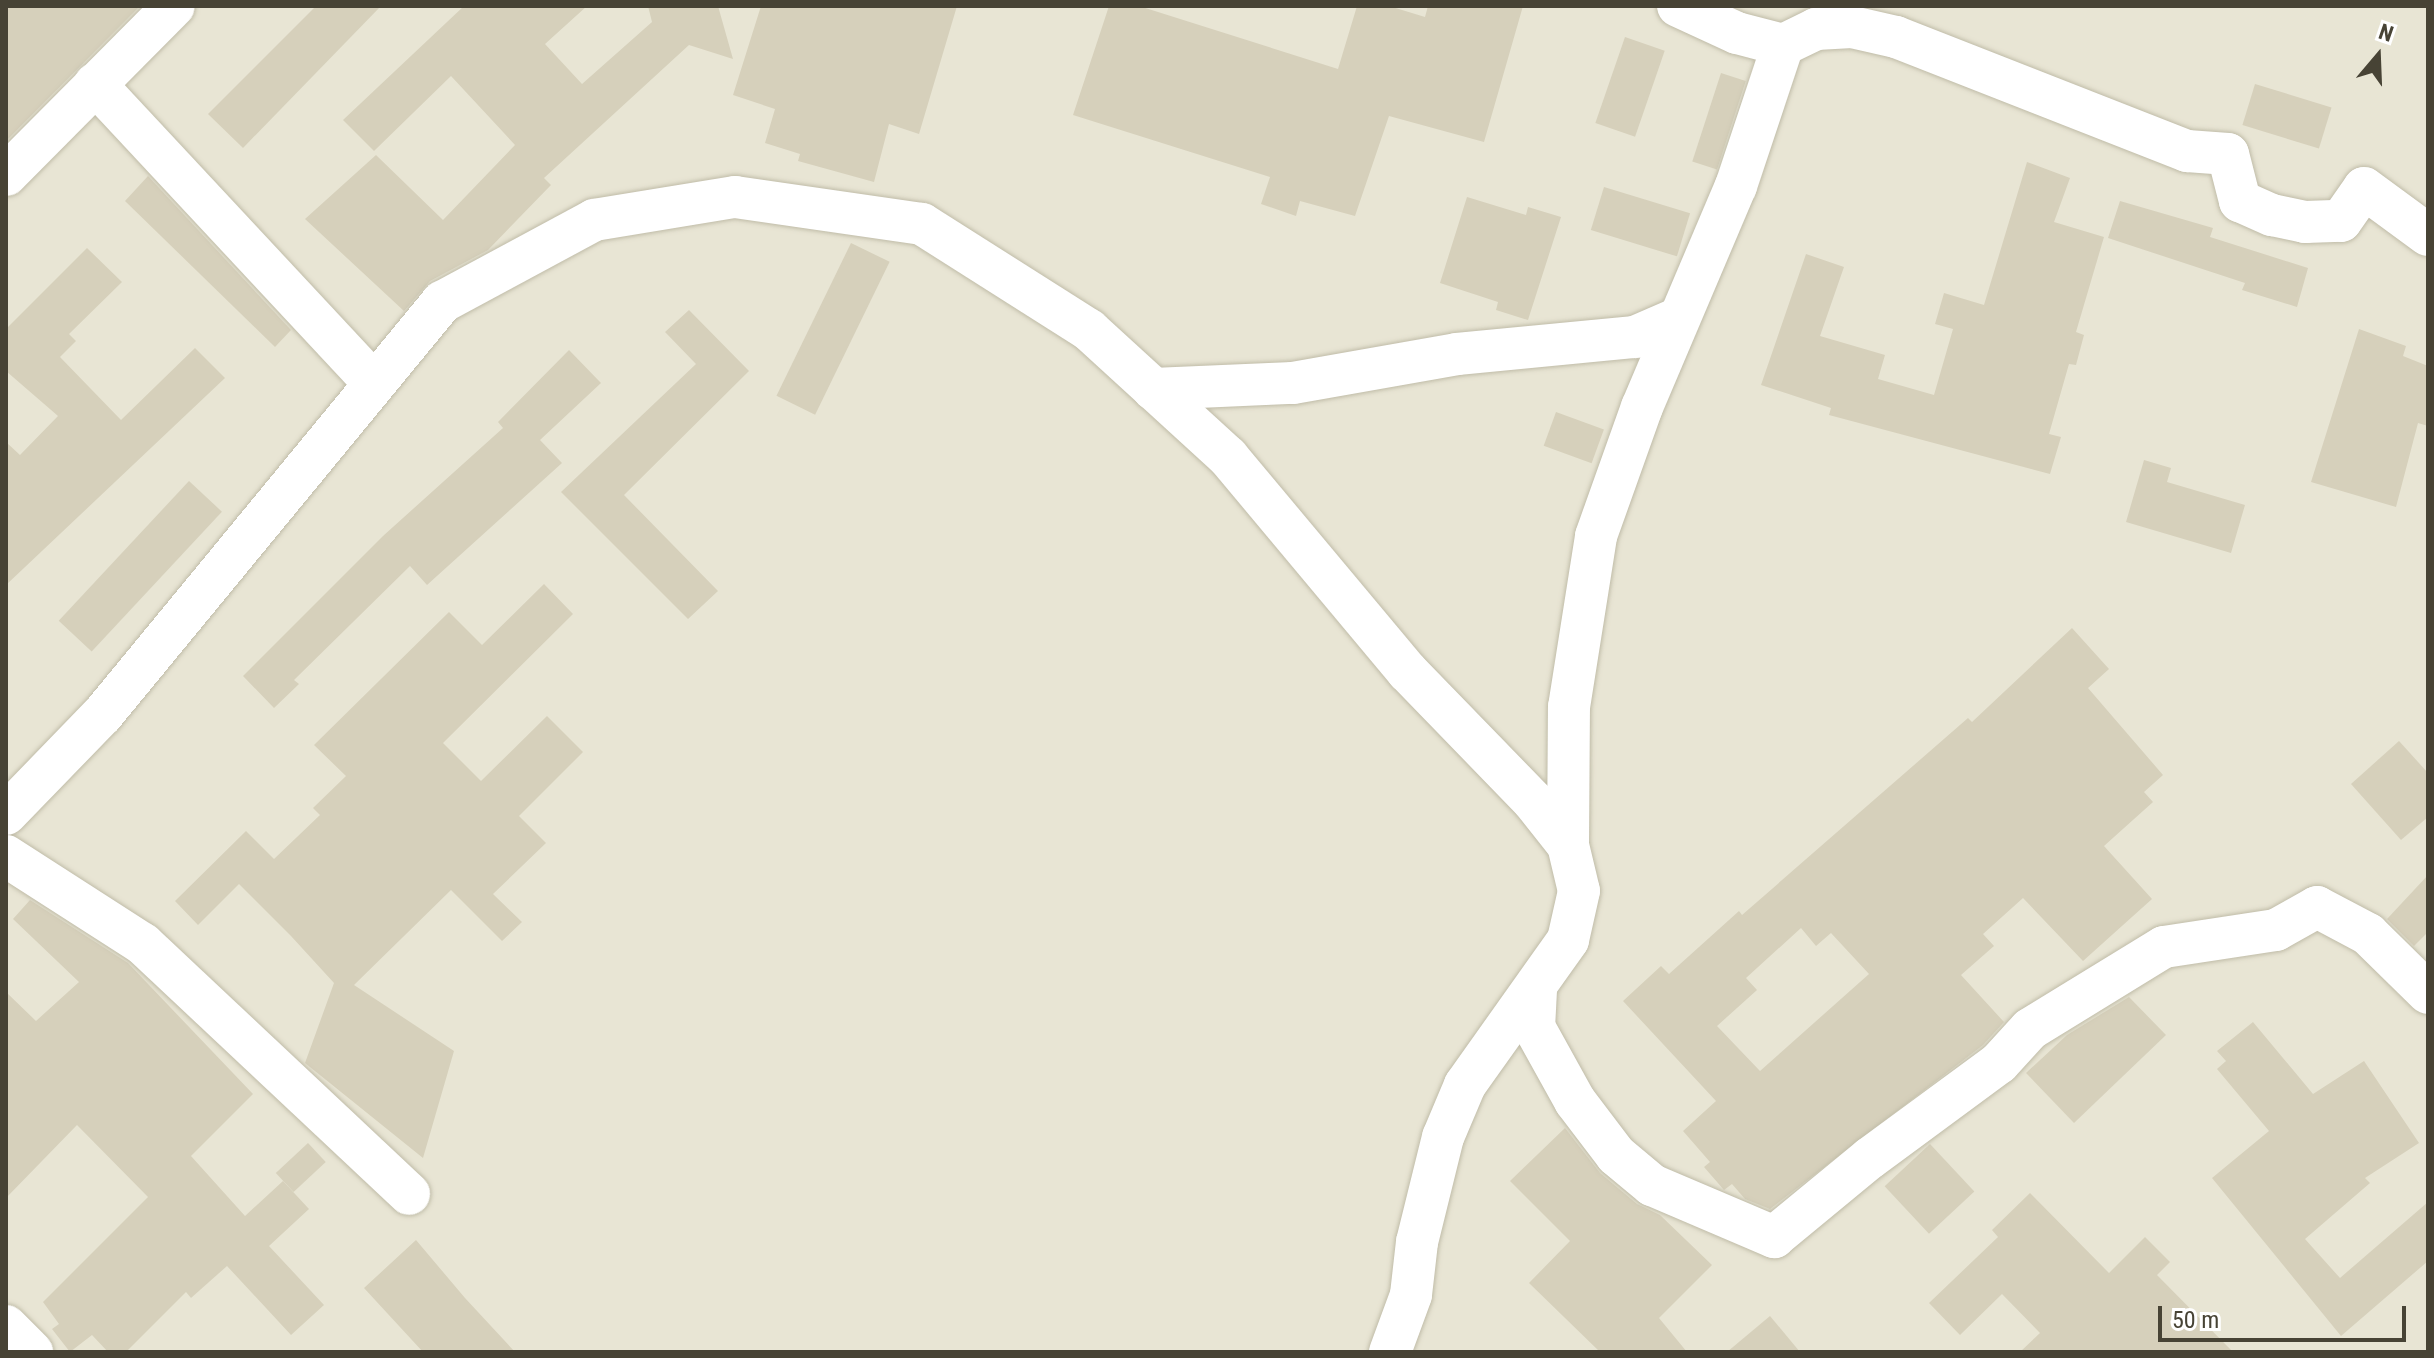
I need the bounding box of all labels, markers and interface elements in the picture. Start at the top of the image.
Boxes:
north arrow [2338,16,2418,96]
text: N [2376,19,2396,47]
scale bar [2162,1290,2410,1340]
text: 50 m [2172,1306,2219,1334]

